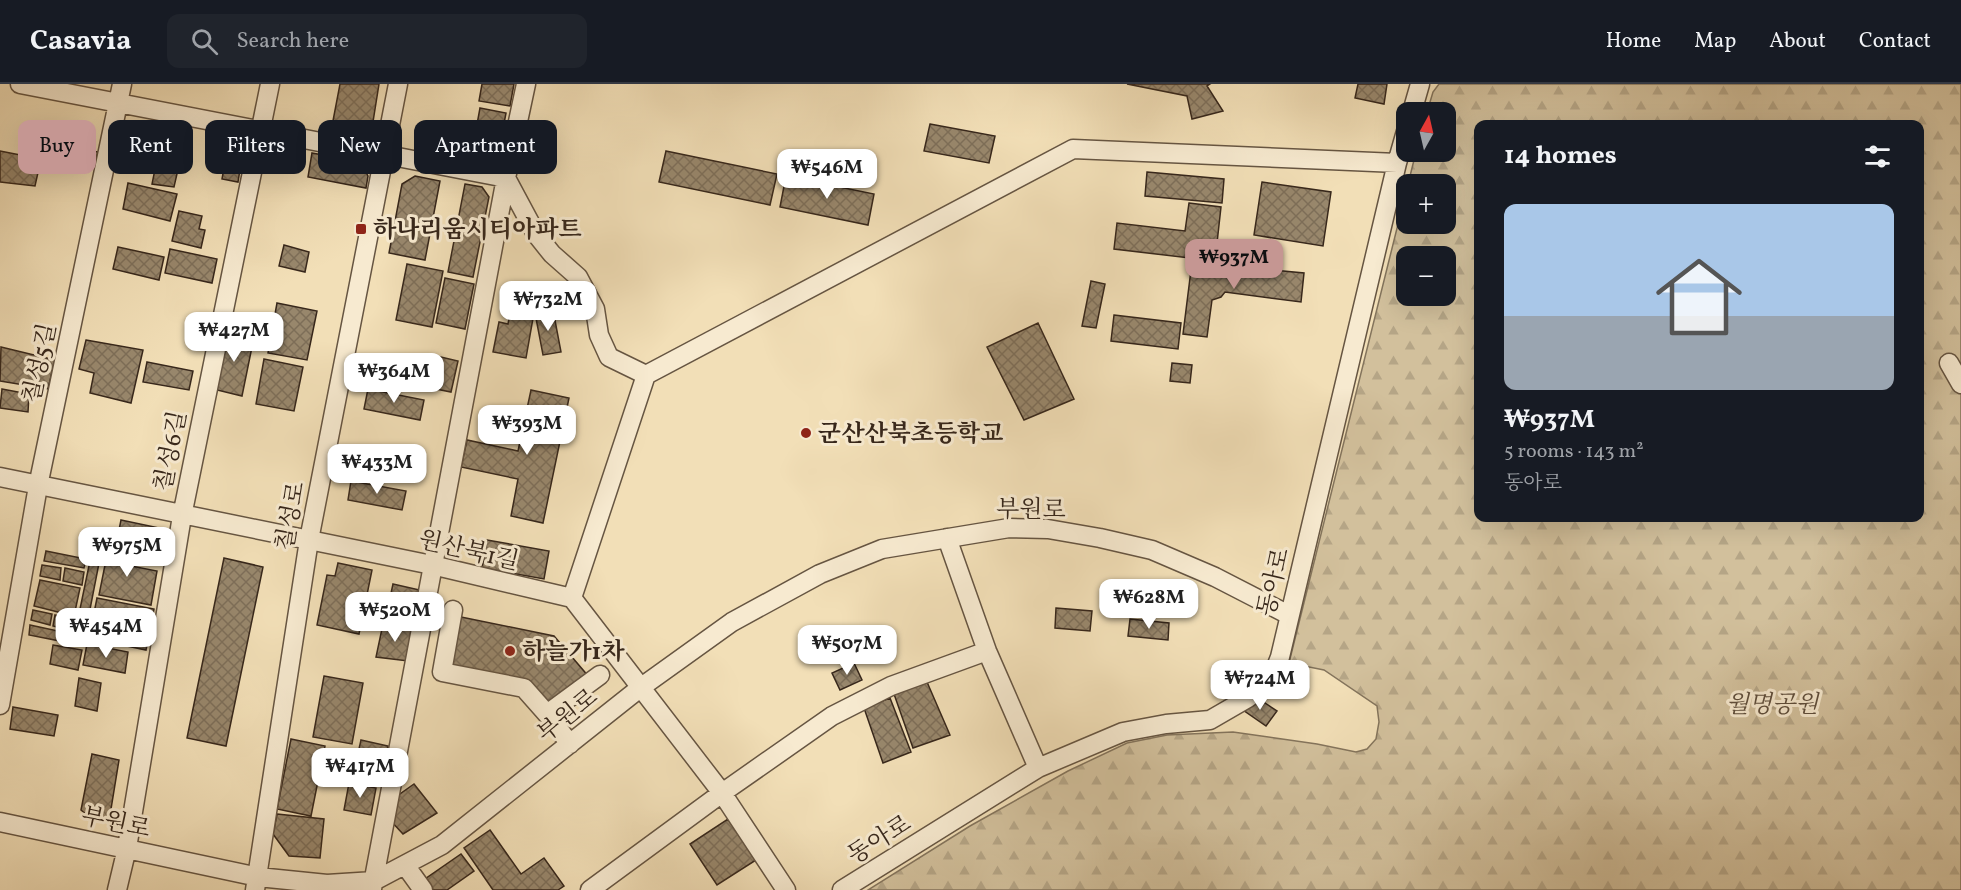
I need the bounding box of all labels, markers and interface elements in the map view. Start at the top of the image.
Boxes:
search box [167,14,587,68]
text: Casavia [30,22,131,61]
icon: search [188,25,221,58]
text: Search here [236,26,349,57]
text: Home [1606,27,1661,56]
text: Map [1694,27,1736,56]
text: About [1769,27,1826,56]
text: Contact [1859,27,1931,56]
north arrow [1396,102,1456,162]
map controls [1396,102,1456,306]
chip: Buy [18,120,96,174]
chip: Rent [108,120,193,174]
chip: Filters [205,120,306,174]
chip: New [318,120,402,174]
chip: Apartment [414,120,557,174]
text: 14 homes [1504,138,1617,174]
icon: filters [1861,140,1894,173]
pin: ₩546M [785,149,869,200]
text: ₩546M [791,154,863,182]
button: + [1396,174,1456,234]
place label: 하나리움시티아파트 [373,214,582,248]
marker: 하나리움시티아파트 [354,222,368,236]
pin: ₩937M [1192,239,1276,290]
icon: home [1645,243,1753,351]
text: ₩937M [1199,244,1269,272]
button: − [1396,246,1456,306]
pin: ₩732M [506,281,590,332]
text: ₩732M [513,286,583,314]
pin: ₩427M [192,312,276,363]
text: ₩427M [198,317,270,345]
street label: 칠성5길 [16,320,66,407]
pin: ₩364M [352,353,436,404]
text: ₩364M [358,358,430,386]
text: ₩937M [1504,402,1595,438]
pin: ₩393M [485,405,569,456]
street label: 칠성6길 [147,408,196,495]
text: ₩393M [492,410,562,438]
place label: 군산산북초등학교 [818,418,1003,452]
marker: 군산산북초등학교 [799,426,813,440]
text: 5 rooms · 143 m² [1504,438,1644,466]
pin: ₩433M [335,444,419,495]
text: ₩433M [342,449,412,477]
text: 동아로 [1504,470,1562,498]
street label: 칠성로 [269,479,315,554]
street label: 부원로 [996,493,1066,529]
street label: 원산북1길 [415,524,522,580]
pin: ₩975M [85,527,169,578]
text: ₩975M [92,532,162,560]
street label: 동아로 [1251,545,1299,620]
pin: ₩628M [1107,579,1191,630]
text: ₩628M [1113,584,1185,612]
pin: ₩520M [353,592,437,643]
text: ₩520M [359,597,431,625]
pin: ₩454M [64,608,148,659]
text: ₩454M [70,613,142,641]
pin: ₩507M [805,625,889,676]
text: ₩507M [812,630,882,658]
place label: 하늘가1차 [522,636,625,670]
marker: 하늘가1차 [503,644,517,658]
pin: ₩724M [1218,660,1302,711]
text: ₩724M [1225,665,1295,693]
street label: 부원로 [531,681,606,752]
park label: 월명공원 [1726,689,1820,723]
pin: ₩417M [318,748,402,799]
text: ₩417M [326,753,394,781]
street label: 부원로 [78,800,153,848]
street label: 동아로 [842,808,919,874]

